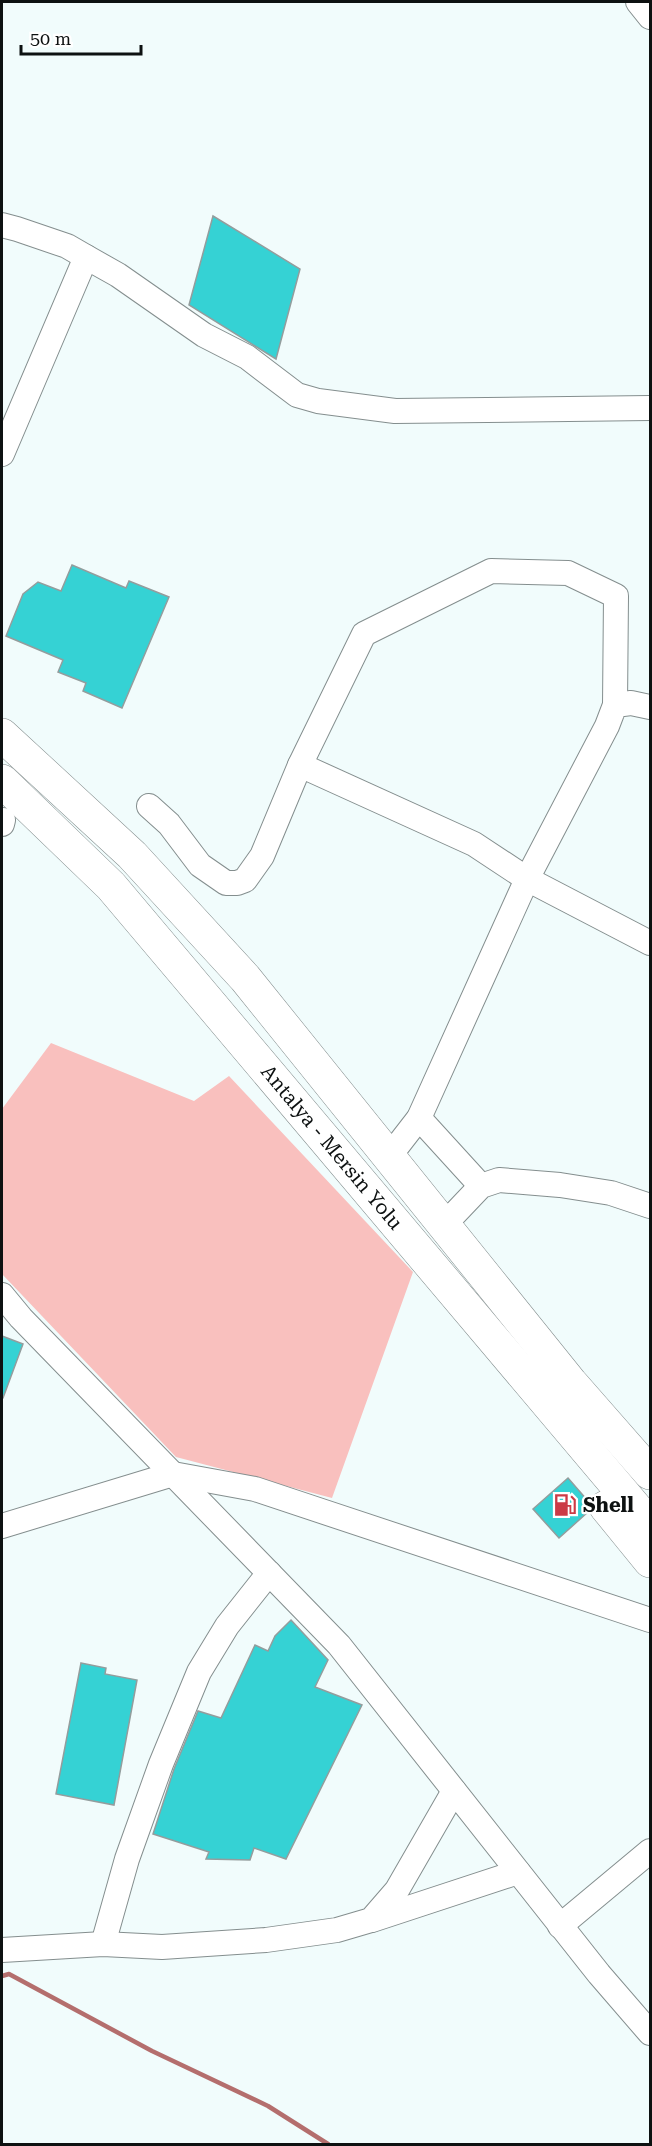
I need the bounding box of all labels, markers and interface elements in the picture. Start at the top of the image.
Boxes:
scale bar [21,18,141,56]
text: 50 m [30,28,71,49]
street label: Antalya - Mersin Yolu [256,1060,408,1235]
fuel station icon: Shell [552,1492,578,1518]
place label: Shell [583,1493,634,1517]

